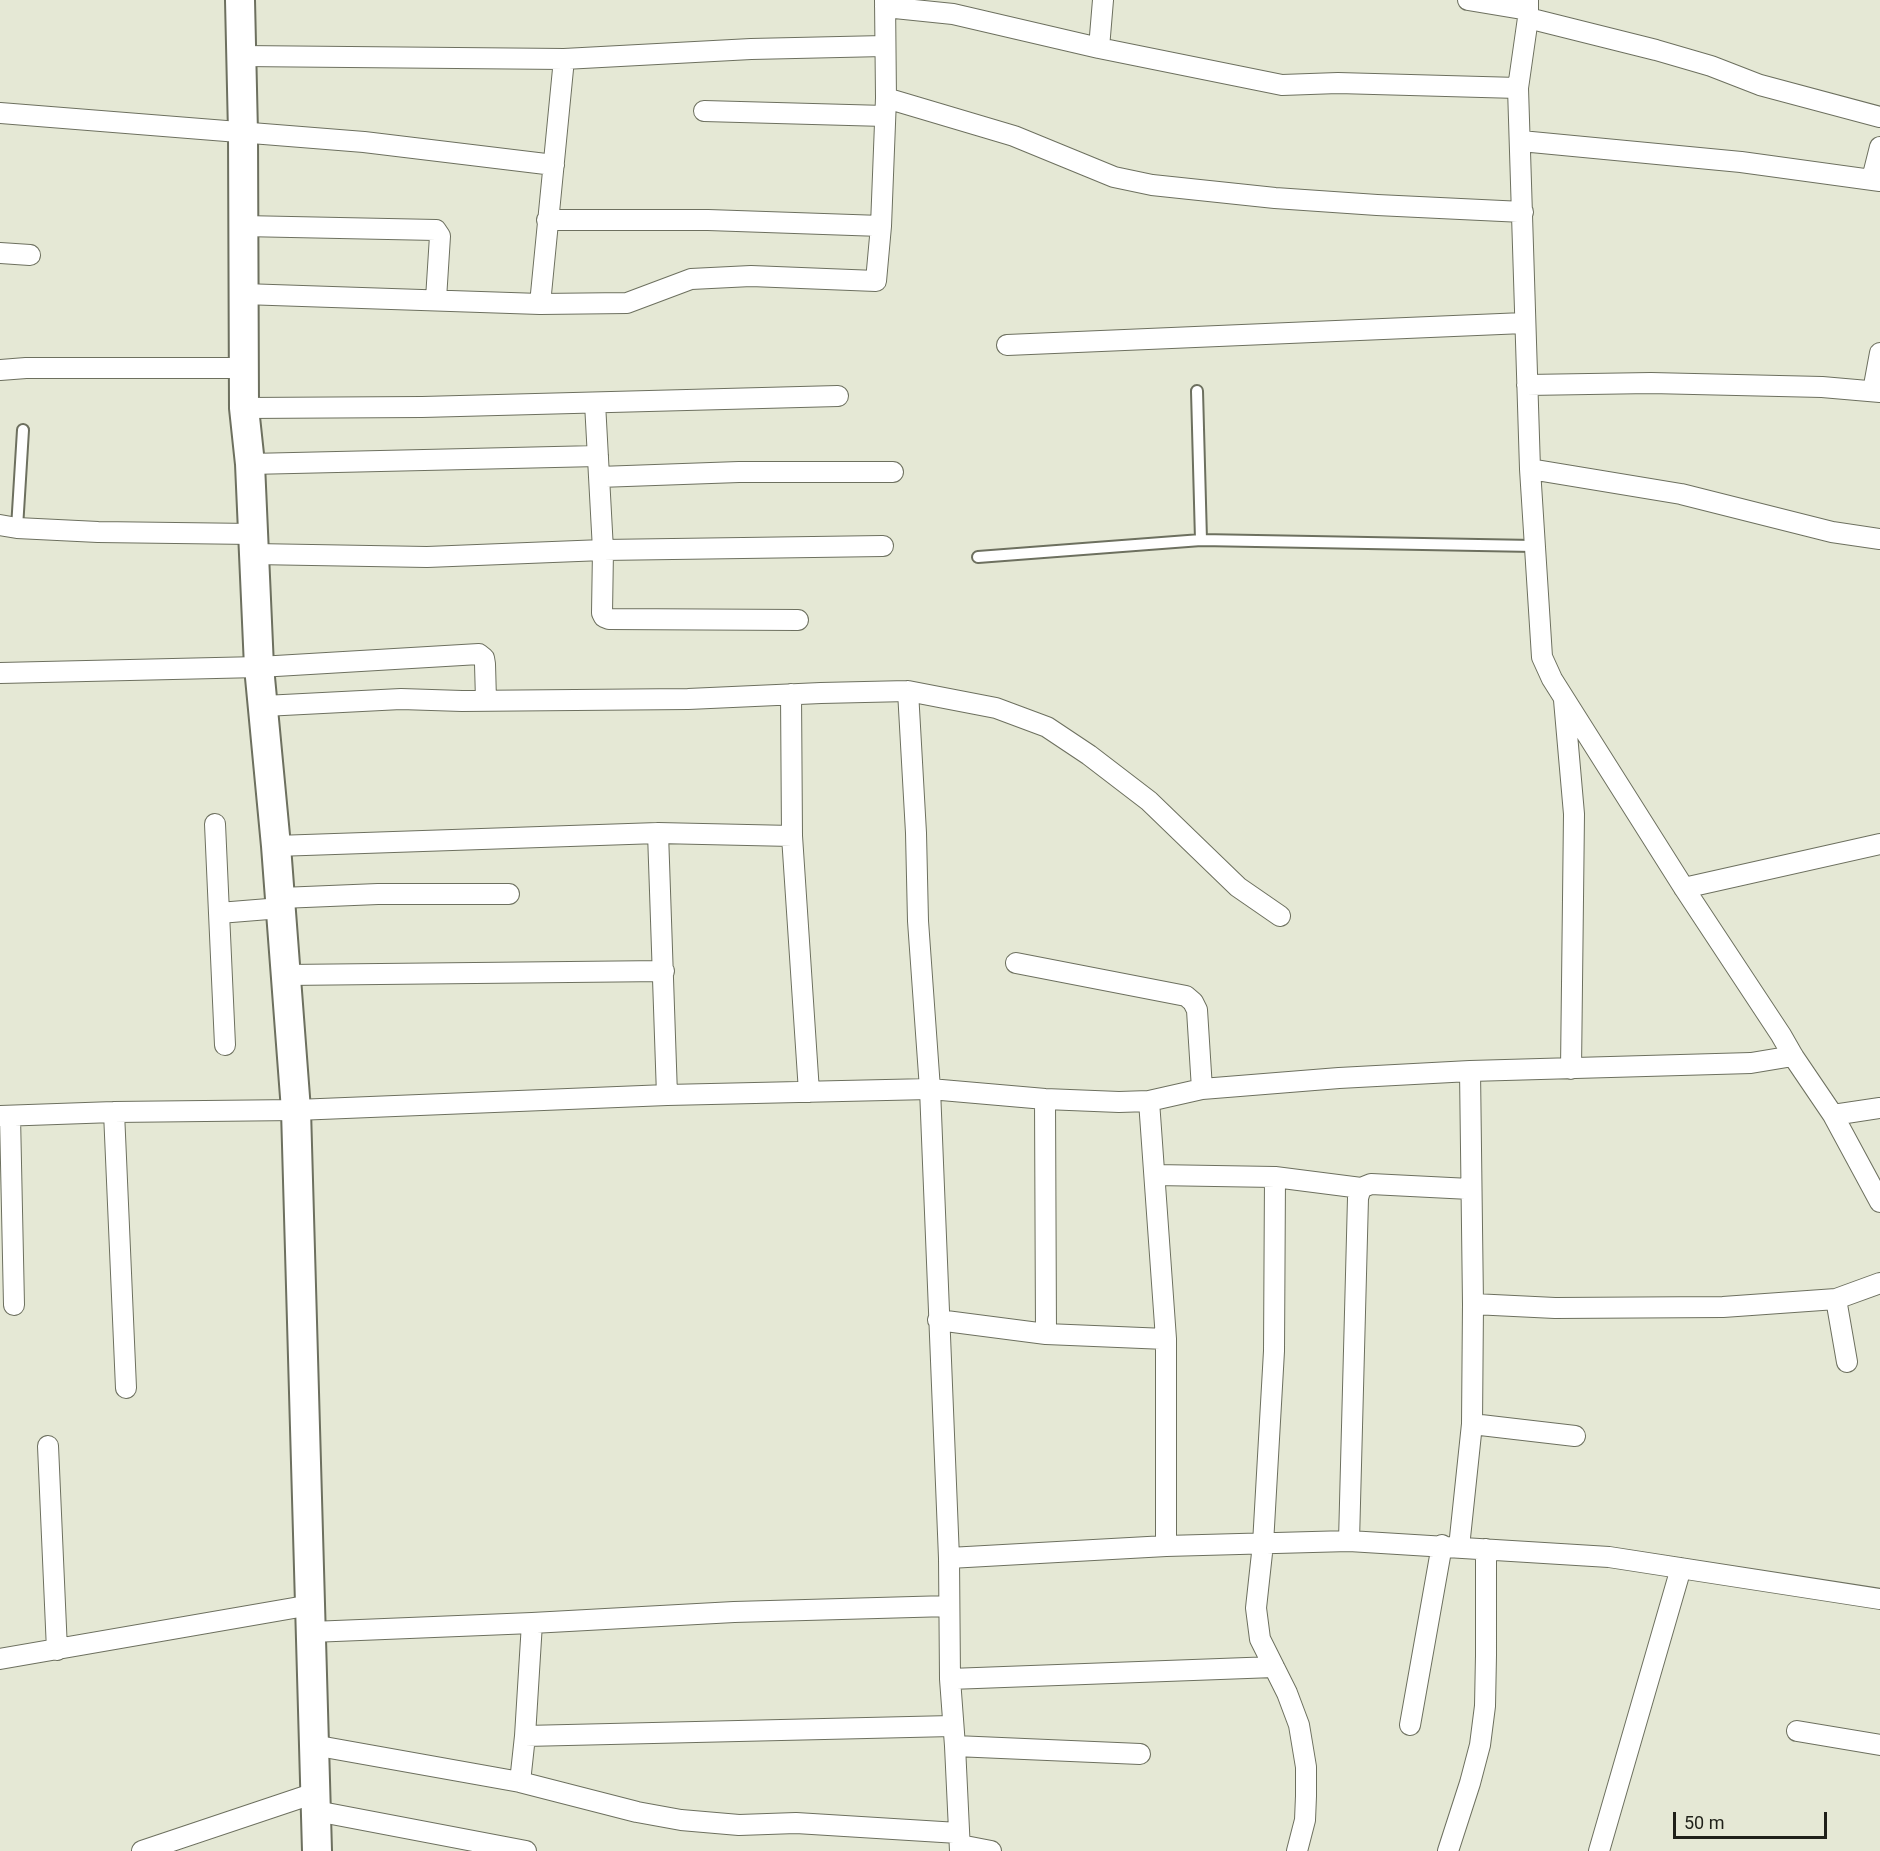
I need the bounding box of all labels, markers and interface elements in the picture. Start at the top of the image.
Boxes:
scale bar [1676,1800,1830,1838]
text: 50 m [1684,1812,1724,1833]

